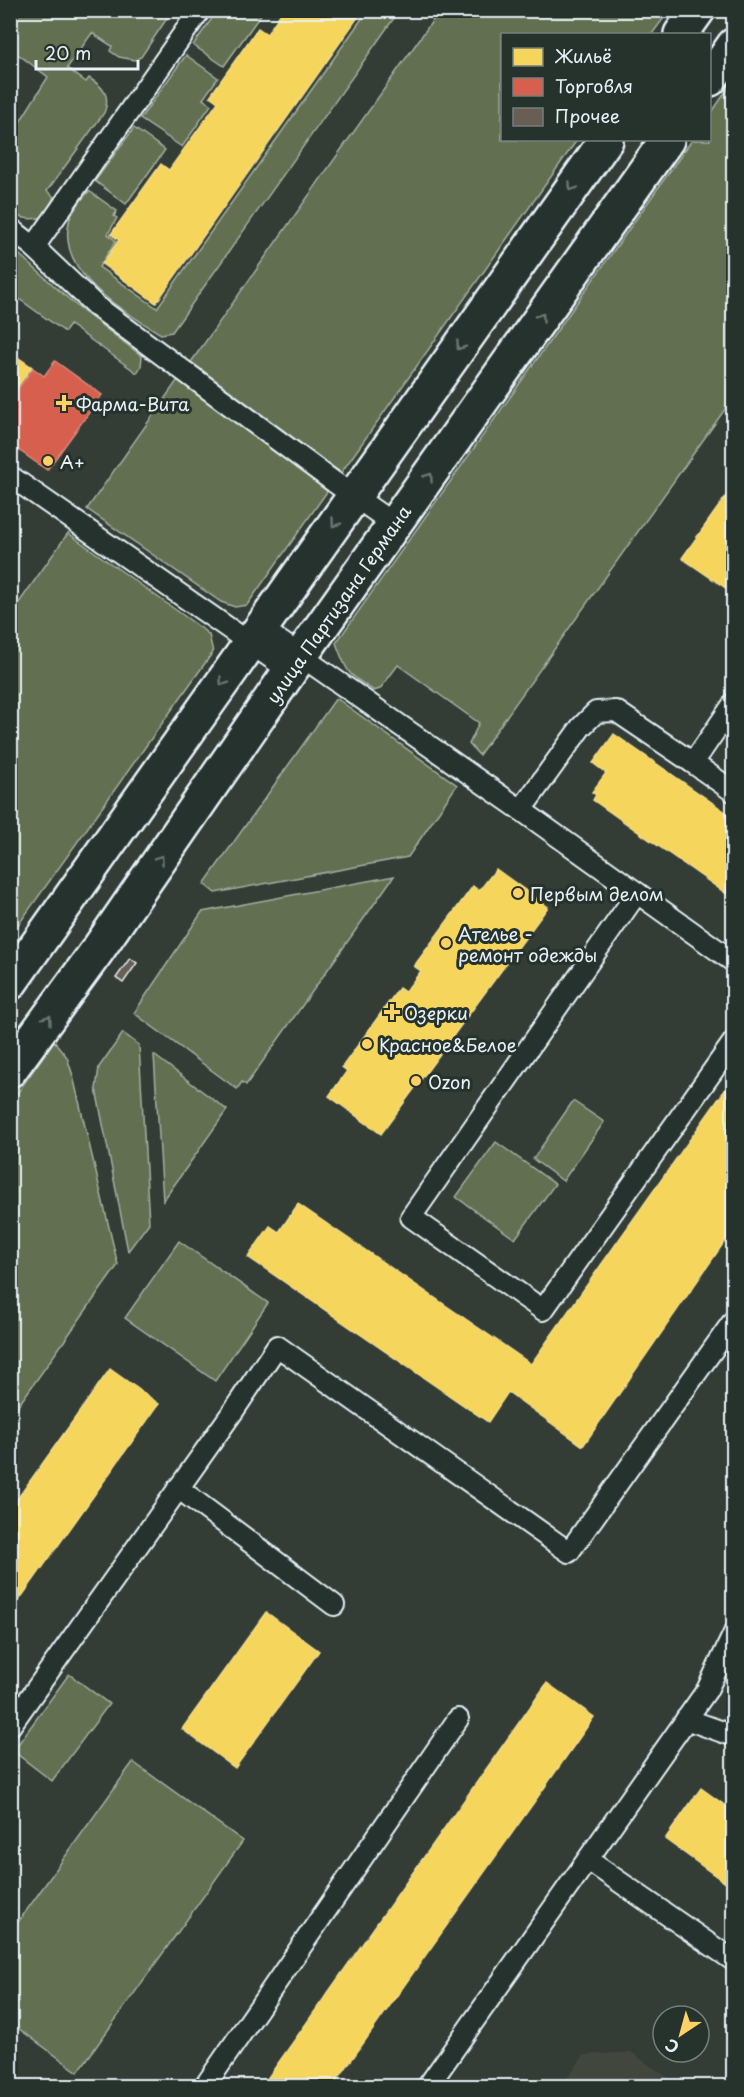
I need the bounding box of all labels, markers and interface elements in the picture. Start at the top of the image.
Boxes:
scale bar [36,33,138,71]
legend [501,33,711,141]
text: 20 m [45,39,91,66]
text: Жильё [554,42,612,69]
text: Торговля [555,72,633,99]
text: Прочее [555,102,620,129]
one-way arrow [568,181,579,192]
one-way arrow [534,313,545,324]
one-way arrow [456,340,467,351]
place label: Фарма-Вита [76,390,190,417]
marker: Фарма-Вита [57,396,71,410]
place label: А+ [60,448,85,475]
marker: А+ [41,454,55,468]
one-way arrow [422,472,433,483]
street label: улица Партизана Германа [259,499,417,709]
one-way arrow [331,516,342,527]
one-way arrow [219,676,230,687]
one-way arrow [153,855,164,866]
place label: Первым делом [530,880,664,907]
marker: Первым делом [511,886,525,900]
place label: Ателье - ремонт одежды [458,920,597,968]
marker: Ателье - ремонт одежды [439,936,453,950]
place label: Озерки [404,999,468,1026]
marker: Озерки [385,1005,399,1019]
one-way arrow [40,1014,51,1025]
place label: Красное&Белое [379,1031,517,1058]
marker: Красное&Белое [360,1037,374,1051]
place label: Ozon [428,1068,471,1095]
marker: Ozon [409,1074,423,1088]
north arrow [651,2004,711,2064]
text: С [660,2034,684,2060]

